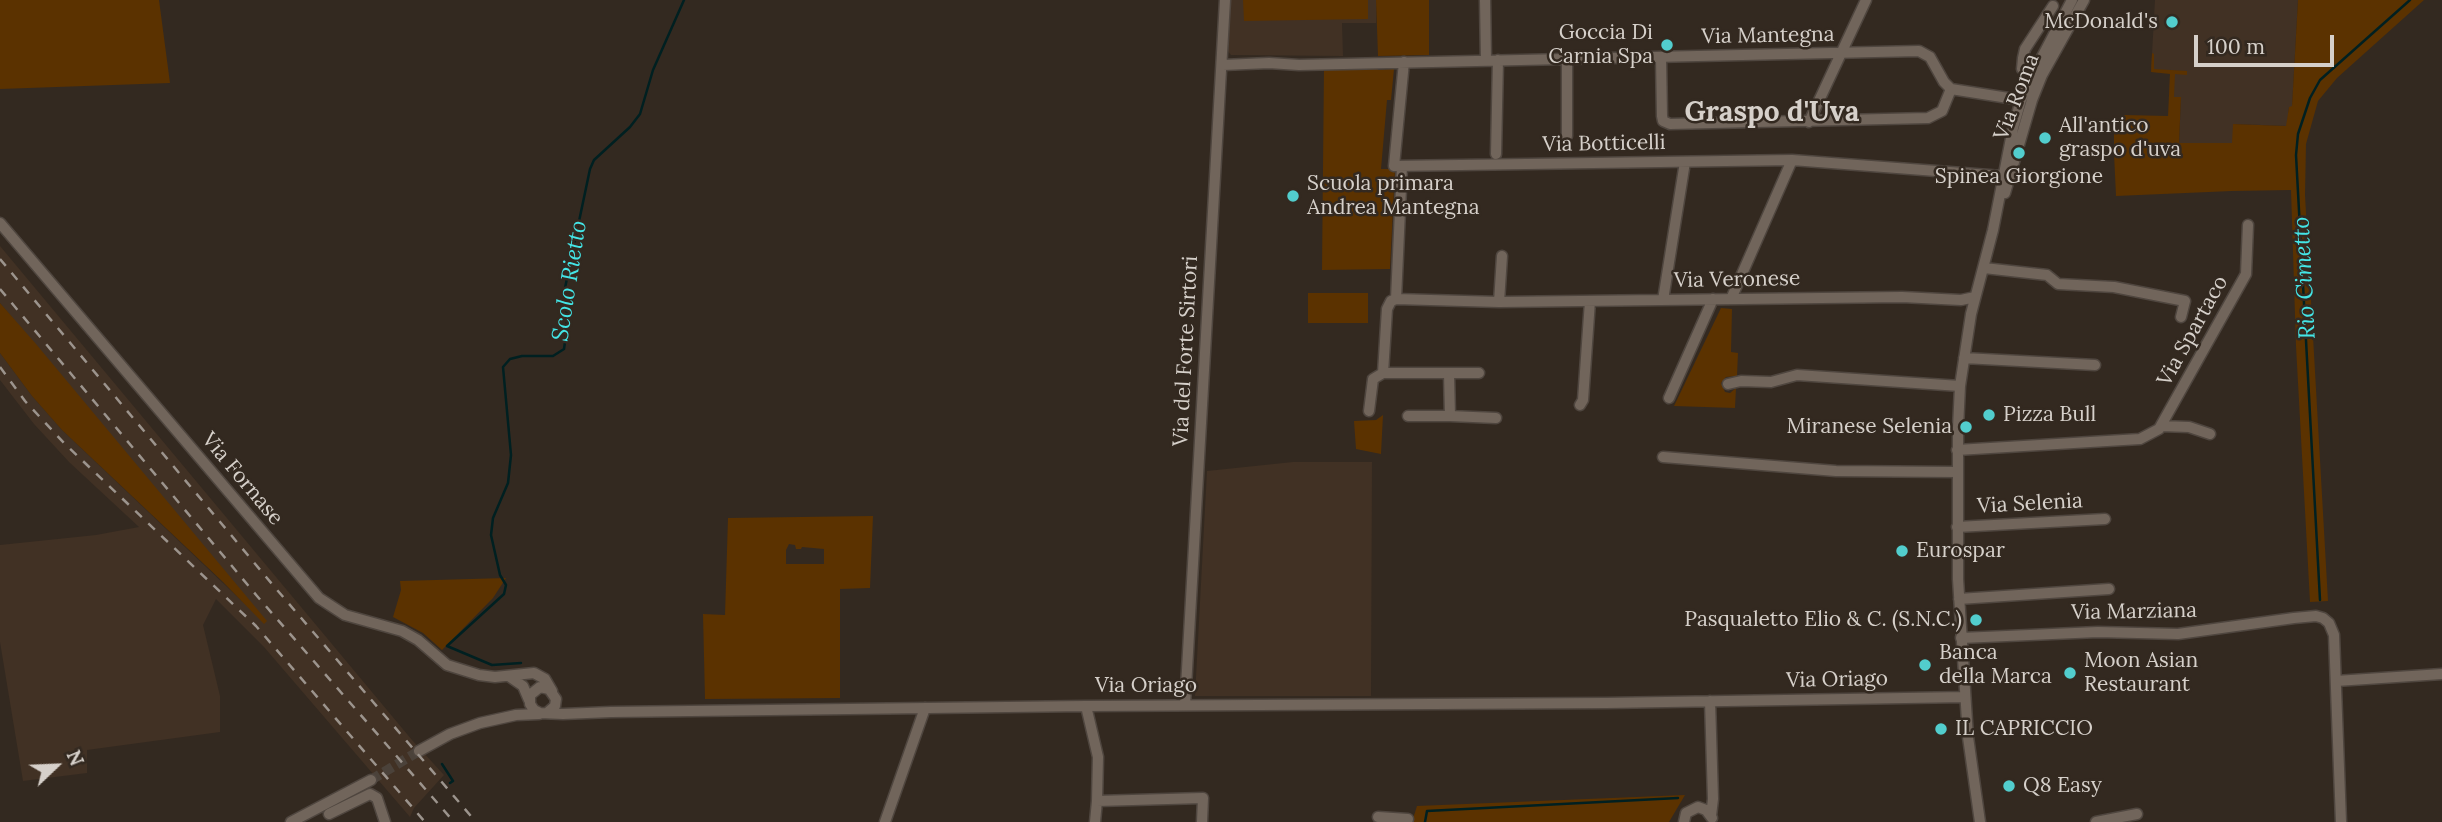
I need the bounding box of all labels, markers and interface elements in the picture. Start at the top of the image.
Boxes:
place label: McDonald's [2044,9,2158,35]
marker: McDonald's [2164,14,2180,30]
place label: Goccia Di Carnia Spa [1548,20,1653,70]
scale bar [2197,21,2337,65]
street label: Via Mantegna [1701,22,1835,50]
text: 100 m [2207,33,2265,60]
marker: Goccia Di Carnia Spa [1659,37,1675,53]
street label: Via Roma [1989,50,2045,144]
district label: Graspo d'Uva [1685,96,1859,130]
place label: All'antico graspo d'uva [2059,113,2181,163]
street label: Via Botticelli [1542,130,1666,158]
marker: All'antico graspo d'uva [2037,130,2053,146]
marker: Spinea Giorgione [2011,145,2027,161]
place label: Spinea Giorgione [1935,164,2103,190]
place label: Scuola primara Andrea Mantegna [1307,171,1479,221]
marker: Scuola primara Andrea Mantegna [1285,188,1301,204]
water label: Rio Cimetto [2288,216,2322,340]
water label: Scolo Rietto [547,219,593,343]
street label: Via del Forte Sirtori [1168,255,1204,447]
street label: Via Veronese [1674,266,1800,294]
street label: Via Spartaco [2152,271,2234,391]
place label: Pizza Bull [2003,402,2096,428]
marker: Pizza Bull [1981,407,1997,423]
place label: Miranese Selenia [1786,414,1952,440]
marker: Miranese Selenia [1958,419,1974,435]
street label: Via Fornase [196,428,288,530]
street label: Via Selenia [1977,489,2083,519]
place label: Eurospar [1916,538,2005,564]
marker: Eurospar [1894,543,1910,559]
street label: Via Marziana [2071,598,2197,626]
place label: Pasqualetto Elio & C. (S.N.C.) [1684,607,1962,633]
marker: Pasqualetto Elio & C. (S.N.C.) [1968,612,1984,628]
place label: Banca della Marca [1939,640,2052,690]
place label: Moon Asian Restaurant [2084,648,2198,698]
marker: Banca della Marca [1917,657,1933,673]
marker: Moon Asian Restaurant [2062,665,2078,681]
street label: Via Oriago [1786,667,1888,693]
street label: Via Oriago [1095,673,1197,699]
place label: IL CAPRICCIO [1955,716,2093,742]
marker: IL CAPRICCIO [1933,721,1949,737]
north arrow [21,731,91,801]
text: N [61,746,89,769]
place label: Q8 Easy [2023,773,2102,799]
marker: Q8 Easy [2001,778,2017,794]

